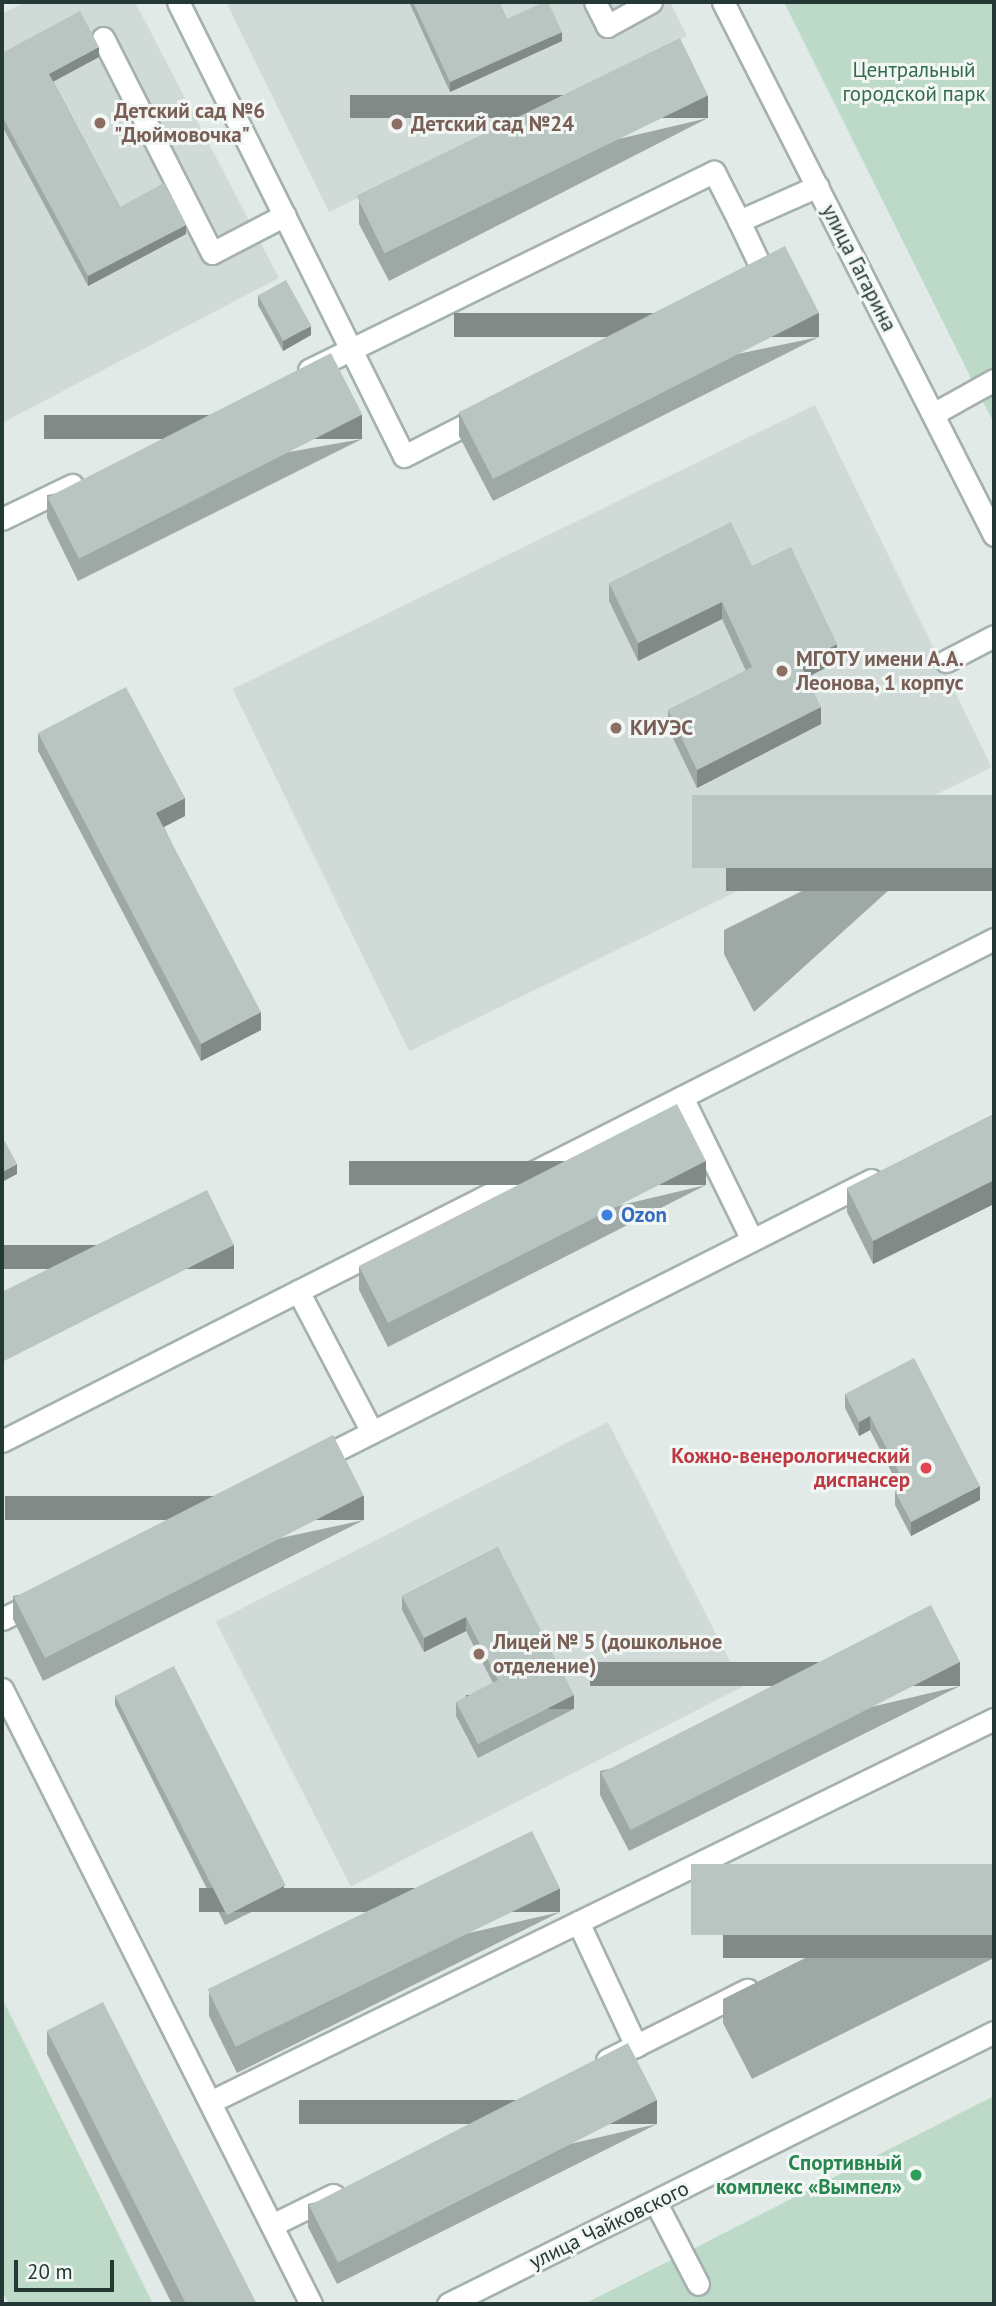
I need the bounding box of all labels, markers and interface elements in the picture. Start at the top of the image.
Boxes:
park label: Центральный городской парк [842,57,986,107]
place label: Детский сад №6 "Дюймовочка" [114,98,265,148]
place label: Детский сад №24 [411,111,574,137]
marker: Детский сад №6 "Дюймовочка" [92,115,108,131]
marker: Детский сад №24 [389,116,405,132]
street label: улица Гагарина [816,200,902,336]
place label: МГОТУ имени А.А. Леонова, 1 корпус [796,646,965,696]
marker: МГОТУ имени А.А. Леонова, 1 корпус [774,663,790,679]
place label: КИУЭС [630,715,693,741]
marker: КИУЭС [608,720,624,736]
place label: Ozon [621,1202,667,1228]
marker: Ozon [599,1207,615,1223]
place label: Кожно-венерологический диспансер [671,1443,910,1493]
marker: Кожно-венерологический диспансер [916,1458,936,1478]
place label: Лицей № 5 (дошкольное отделение) [493,1629,722,1679]
marker: Лицей № 5 (дошкольное отделение) [471,1646,487,1662]
place label: Спортивный комплекс «Вымпел» [716,2150,902,2200]
marker: Спортивный комплекс «Вымпел» [908,2167,924,2183]
street label: улица Чайковского [525,2175,693,2275]
scale bar [18,2246,117,2290]
text: 20 m [27,2258,73,2285]

